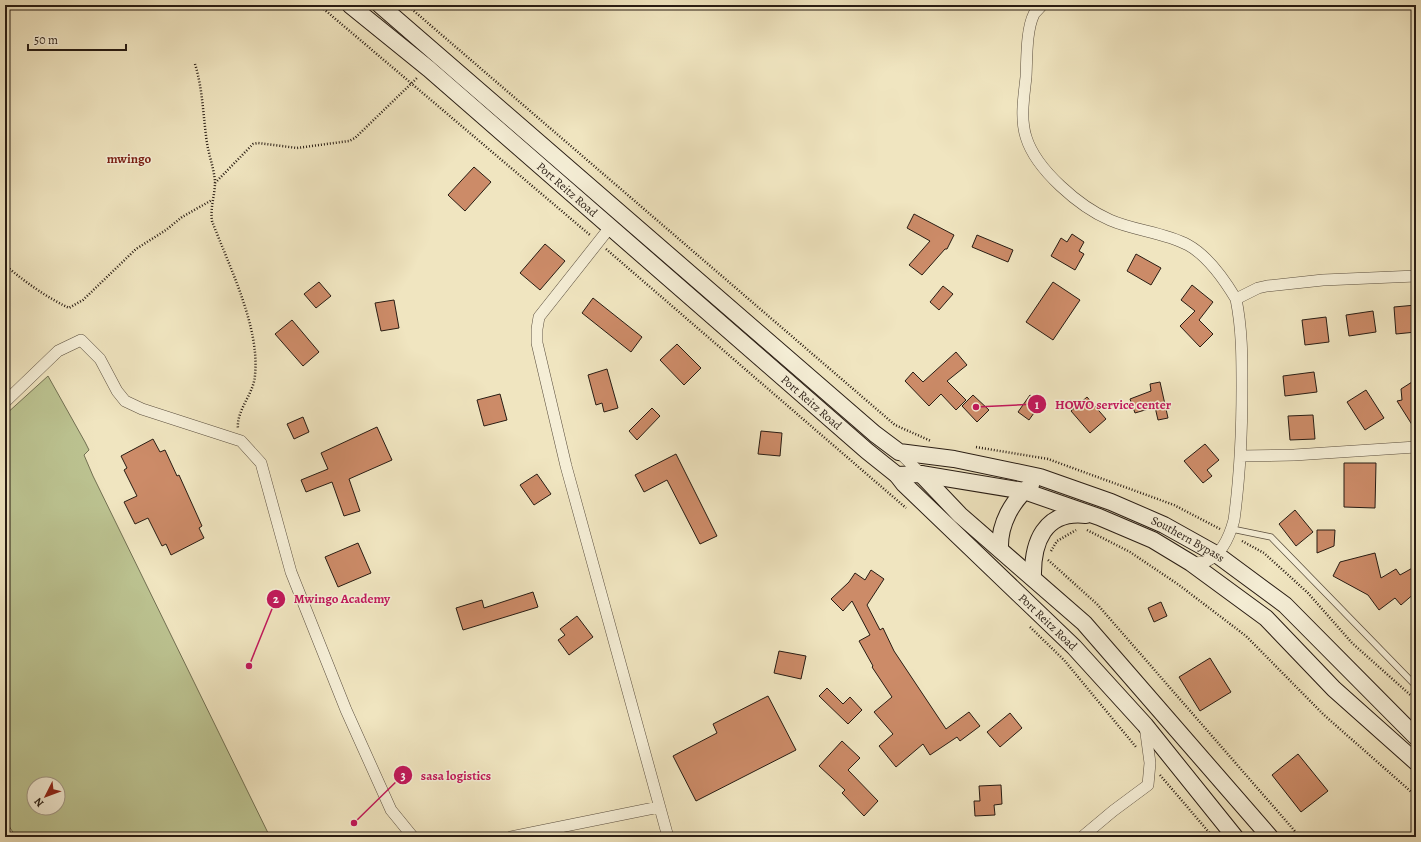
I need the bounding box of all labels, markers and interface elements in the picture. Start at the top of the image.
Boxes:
scale bar [28,26,126,52]
text: 50 m [34,32,58,48]
district label: mwingo [107,150,152,167]
street label: Port Reitz Road [533,159,601,221]
street label: Port Reitz Road [778,372,846,434]
callout: HOWO service center [1027,392,1179,417]
text: HOWO service center [1055,396,1172,413]
text: 1 [1035,397,1040,413]
street label: Southern Bypass [1149,512,1228,566]
callout: Mwingo Academy [266,586,398,611]
text: Mwingo Academy [294,590,391,607]
street label: Port Reitz Road [1015,590,1081,654]
text: 2 [273,591,279,607]
callout: sasa logistics [393,763,499,788]
text: sasa logistics [421,767,491,784]
text: 3 [400,768,406,784]
north arrow [26,776,66,816]
text: N [31,794,47,810]

